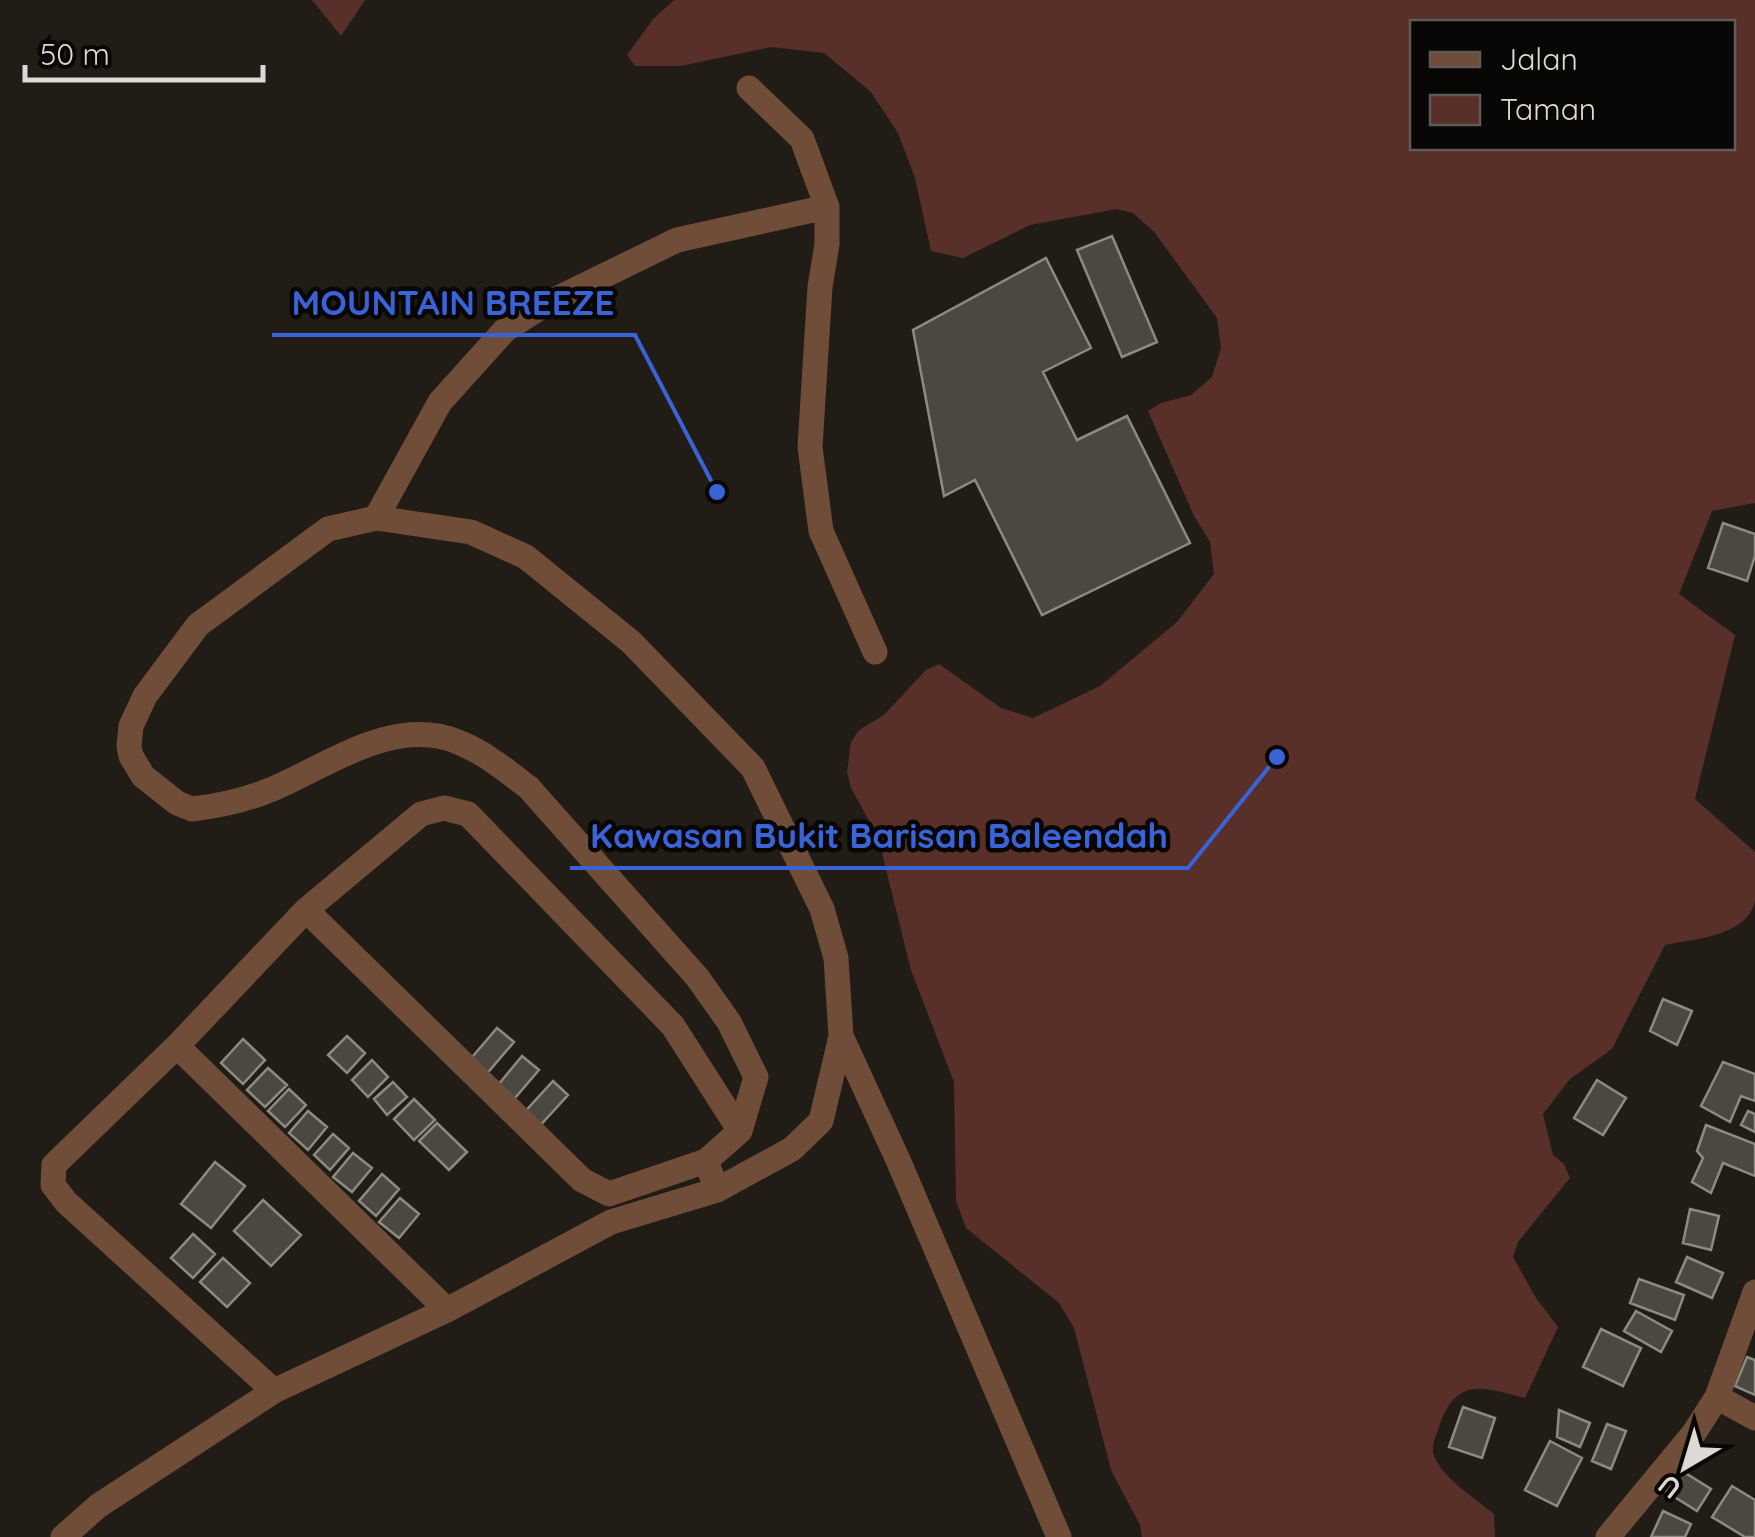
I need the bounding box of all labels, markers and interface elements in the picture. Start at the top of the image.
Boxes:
scale bar [25,20,262,82]
legend [1410,20,1735,150]
text: 50 m [40,35,110,73]
text: Jalan [1500,40,1578,78]
text: Taman [1500,90,1596,128]
callout: MOUNTAIN BREEZE [272,270,635,335]
text: MOUNTAIN BREEZE [291,280,615,324]
callout: Kawasan Bukit Barisan Baleendah [570,803,1188,868]
text: Kawasan Bukit Barisan Baleendah [590,813,1168,857]
north arrow [1635,1417,1735,1517]
text: U [1651,1467,1688,1507]

